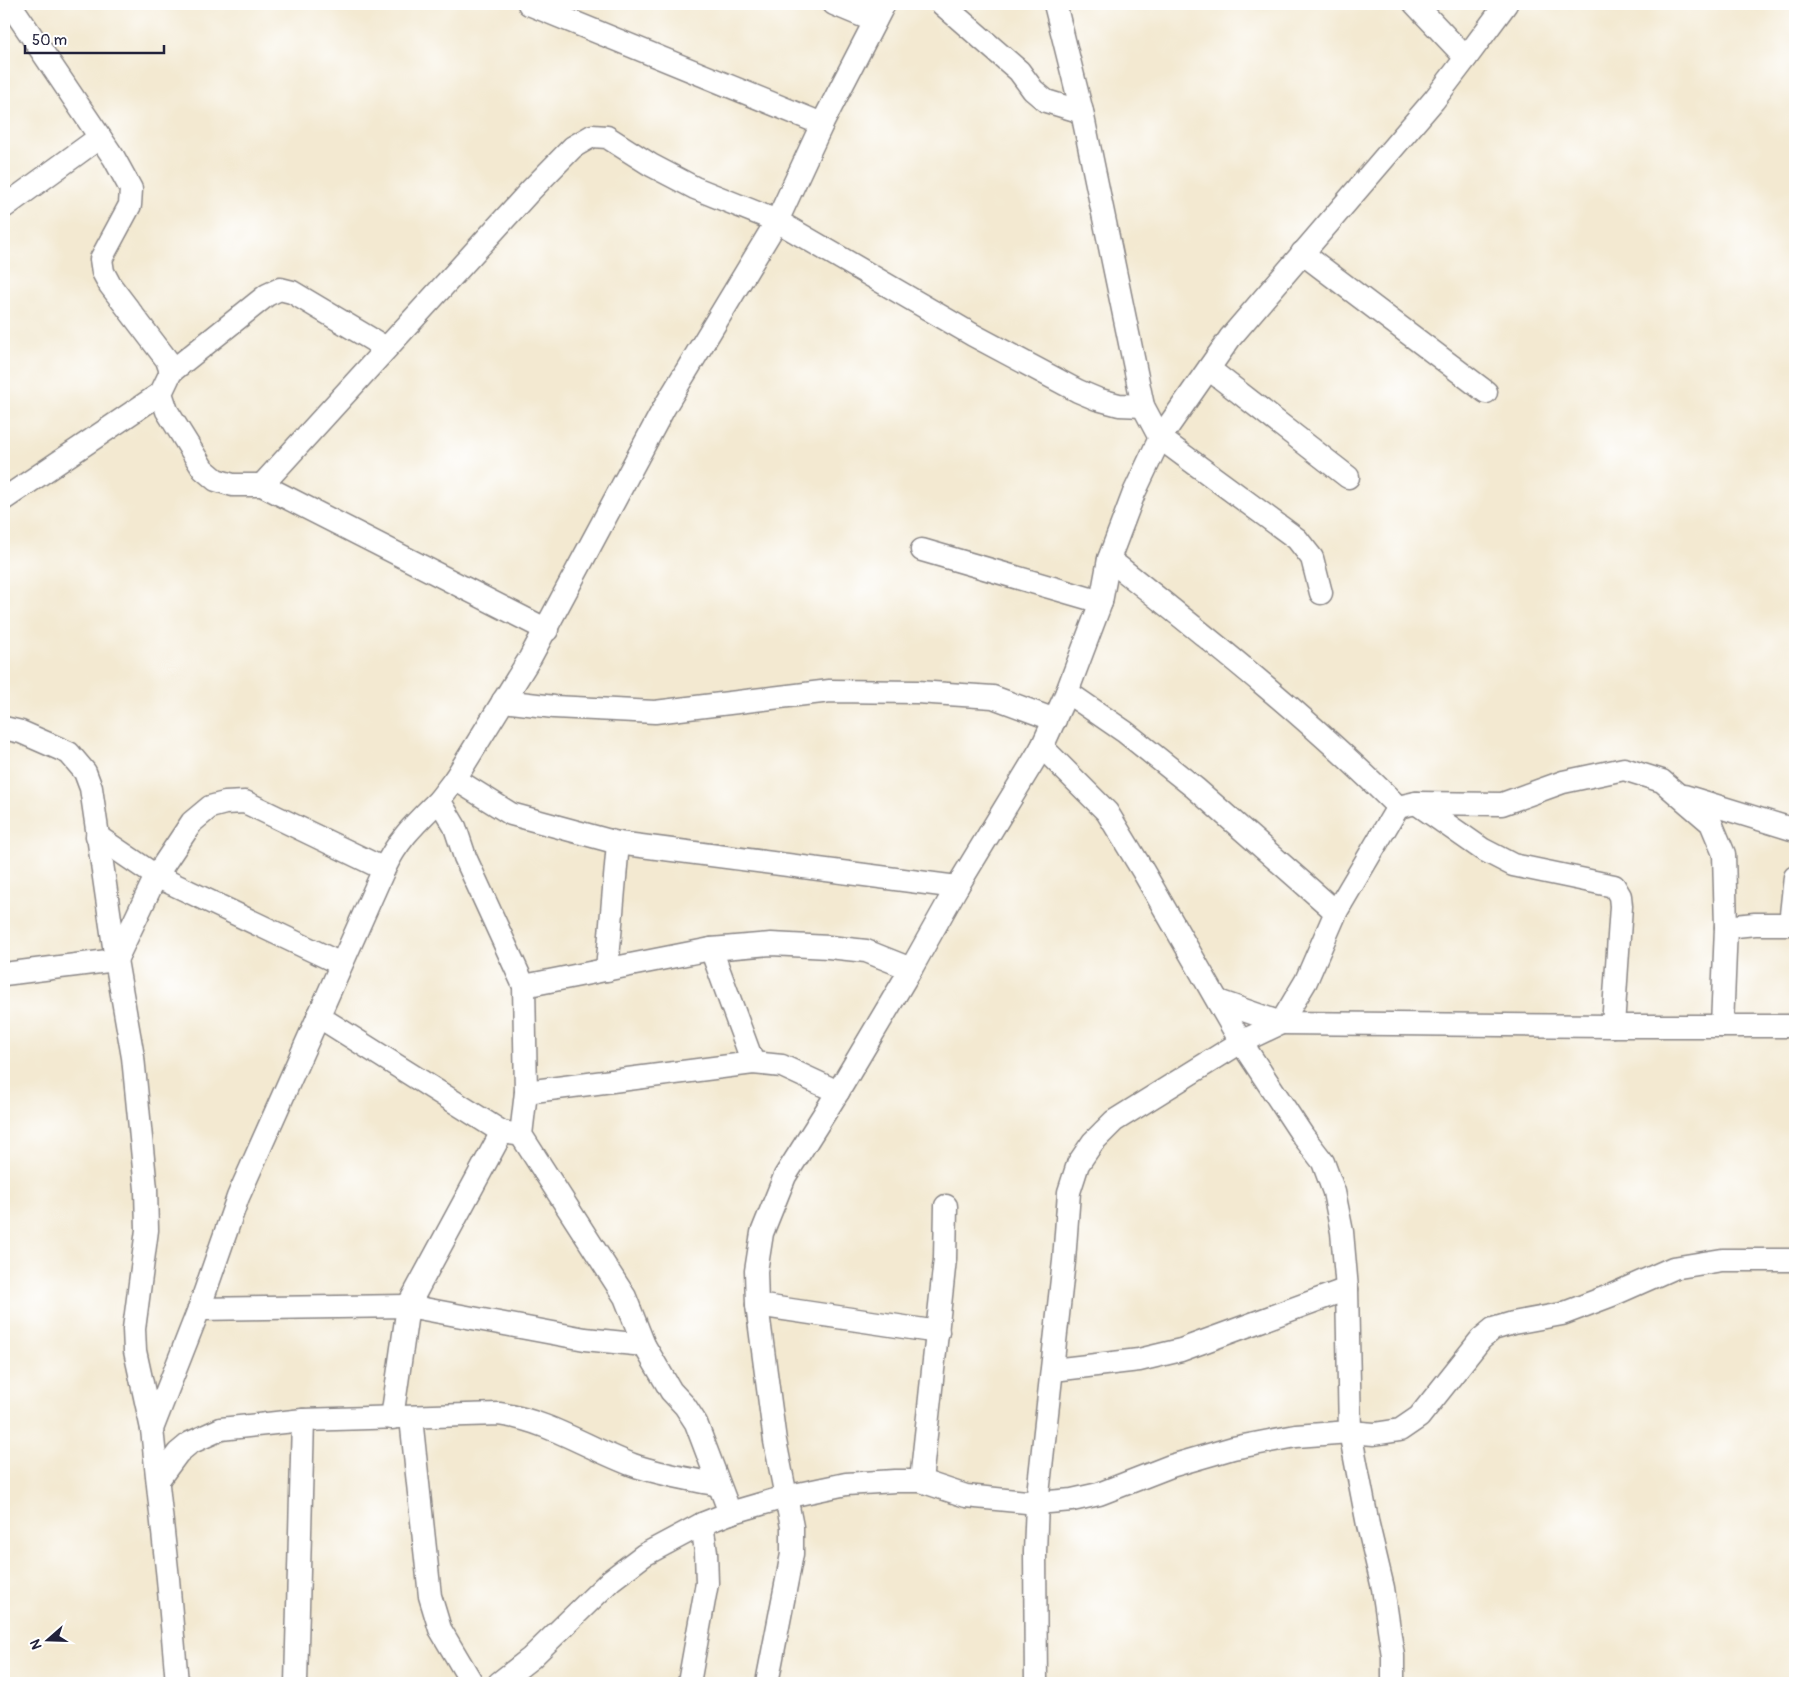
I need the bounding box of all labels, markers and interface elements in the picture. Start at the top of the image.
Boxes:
scale bar [25,22,164,54]
text: 50 m [32,31,67,50]
north arrow [22,1614,72,1664]
text: N [27,1637,46,1652]

